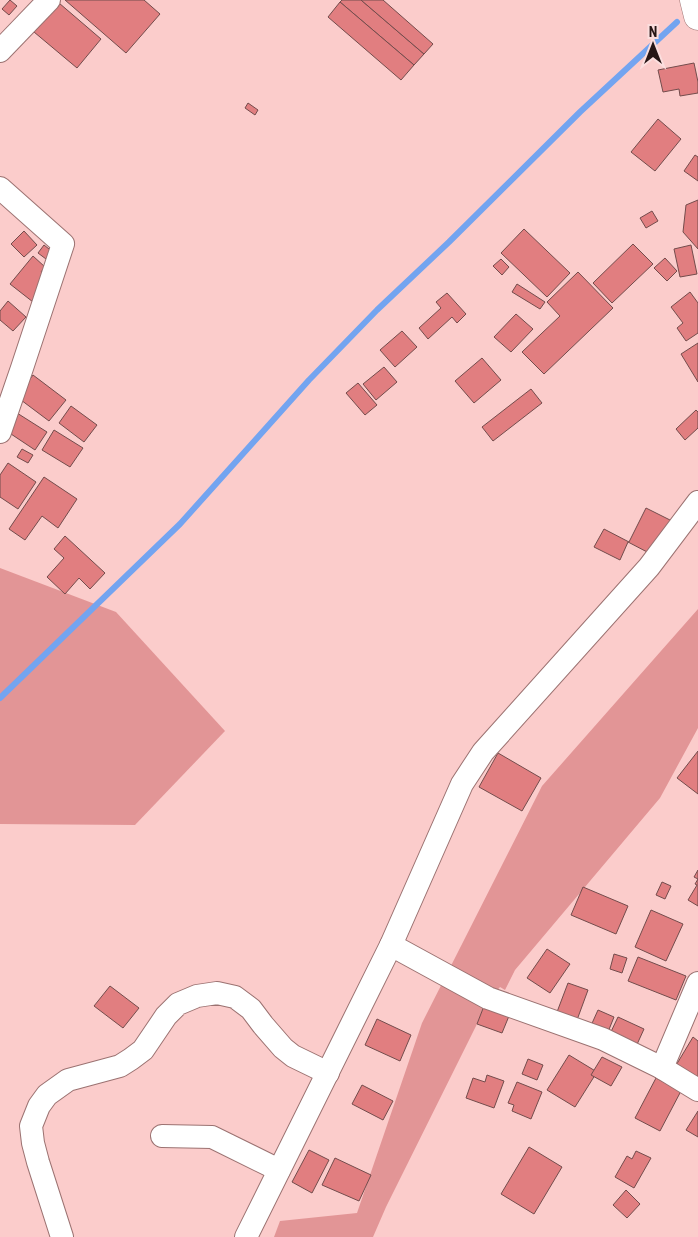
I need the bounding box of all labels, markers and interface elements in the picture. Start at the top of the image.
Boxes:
north arrow [628,20,678,70]
text: N [649,24,657,40]

